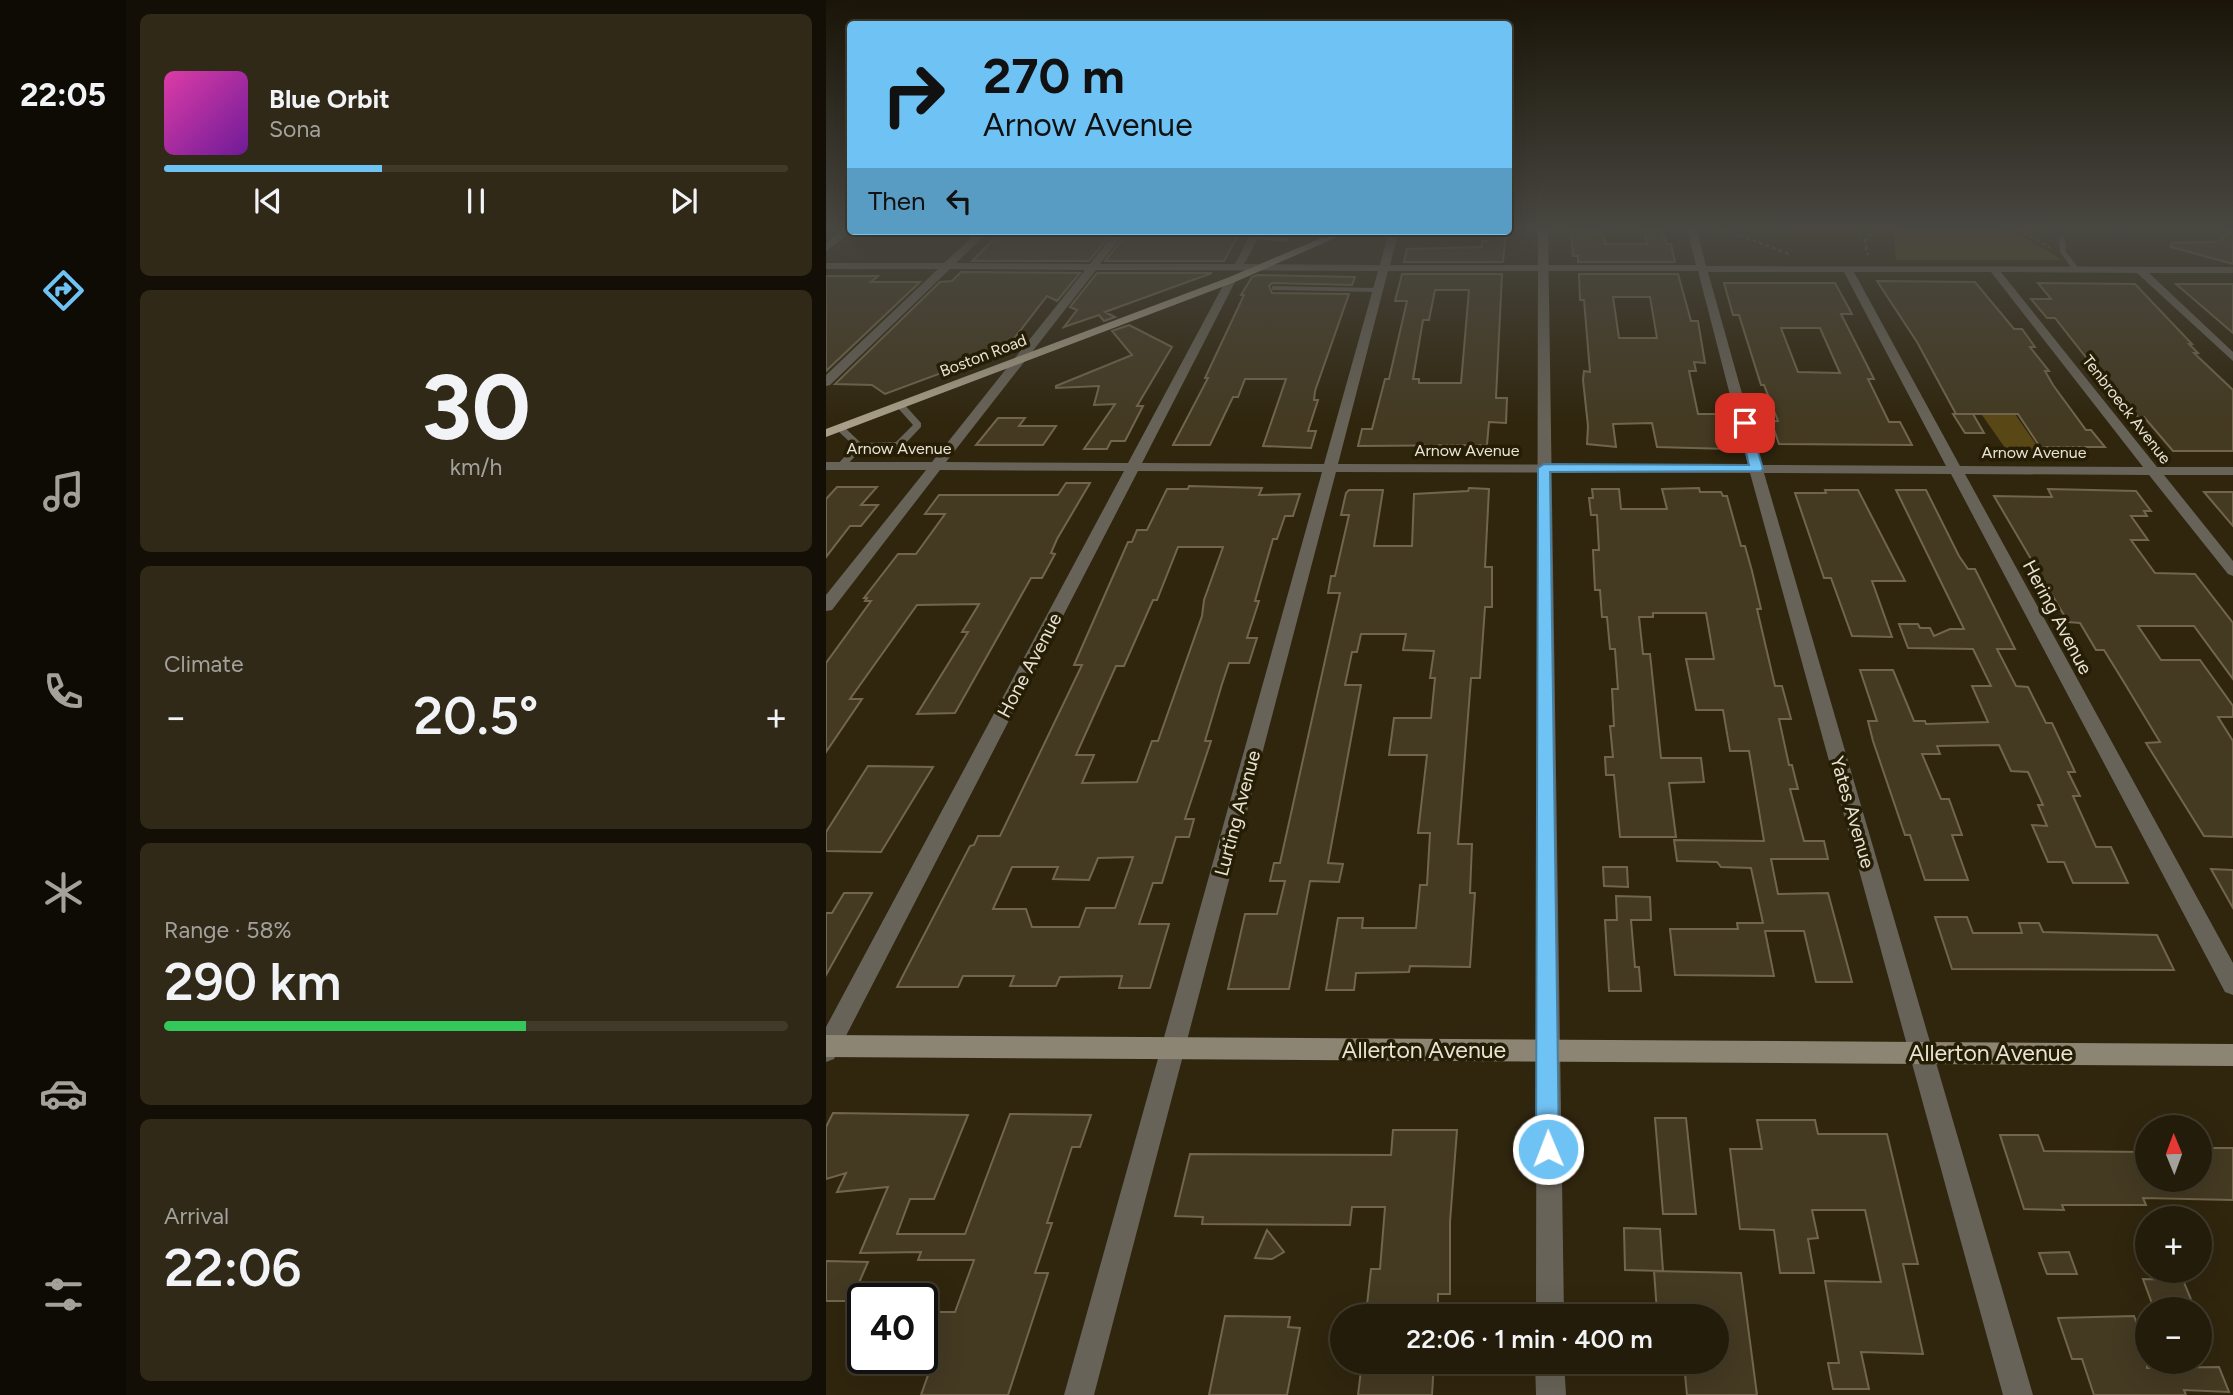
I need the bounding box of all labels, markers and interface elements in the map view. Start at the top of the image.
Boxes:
text: 270 m [983,46,1125,105]
icon: right [868,49,959,140]
text: 22:05 [20,76,106,114]
text: Blue Orbit [269,83,390,115]
text: Arnow Avenue [983,106,1193,144]
text: Sona [269,115,321,143]
icon: previous [249,182,287,220]
icon: pause [457,182,495,220]
icon: next [665,182,703,220]
icon: left [940,182,978,220]
text: Then [868,185,926,217]
icon: directions [39,266,88,315]
street label: Boston Road [937,330,1029,381]
street label: Tenbroeck Avenue [2078,351,2175,468]
text: 30 [421,353,531,462]
pin [1715,393,1775,453]
icon: arrive [1726,404,1764,442]
street label: Arnow Avenue [847,439,952,458]
street label: Arnow Avenue [1415,441,1520,460]
street label: Arnow Avenue [1982,443,2087,462]
text: km/h [450,453,502,481]
icon: music [39,467,88,516]
street label: Hering Avenue [2018,556,2097,678]
street label: Hone Avenue [992,609,1067,721]
text: Climate [164,650,243,678]
icon: phone [39,667,88,716]
text: 20.5° [414,685,538,747]
text: − [164,694,188,740]
text: + [764,694,788,740]
street label: Lurting Avenue [1210,748,1265,879]
street label: Yates Avenue [1826,754,1879,871]
icon: climate [39,868,88,917]
text: Range · 58% [164,916,292,944]
text: 290 km [164,951,341,1013]
street label: Allerton Avenue [1342,1036,1506,1064]
street label: Allerton Avenue [1909,1039,2073,1067]
icon: car [39,1069,88,1118]
position arrow [1511,1112,1585,1186]
north arrow [2135,1115,2212,1192]
map controls [2135,1115,2212,1374]
text: Arrival [164,1202,229,1230]
button: + [2135,1206,2212,1283]
text: 22:06 [164,1237,301,1299]
icon: filters [39,1270,88,1319]
speed limit sign: 40 [847,1283,938,1374]
button: − [2135,1297,2212,1374]
text: 22:06 · 1 min · 400 m [1406,1323,1653,1355]

